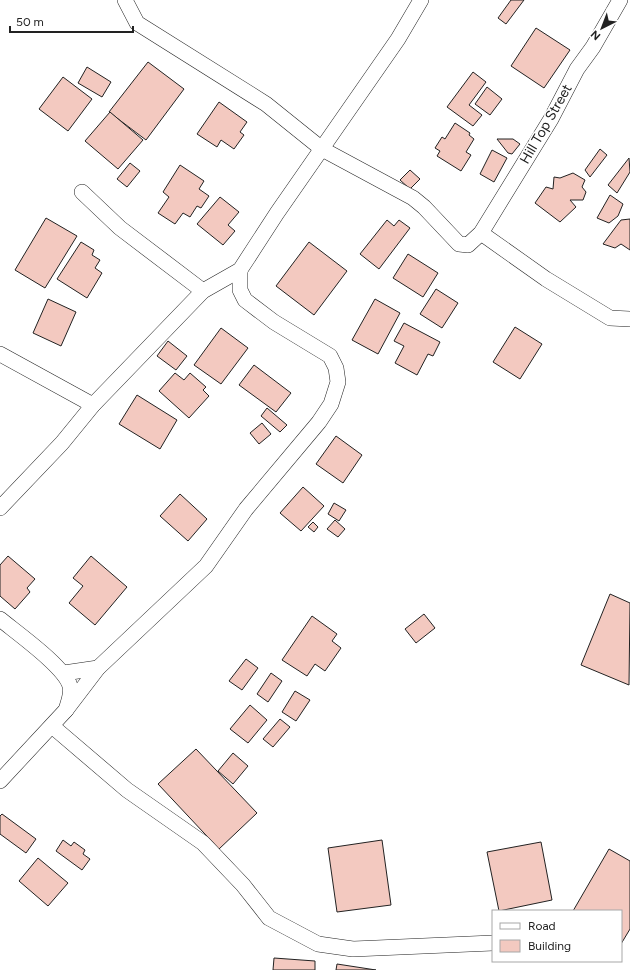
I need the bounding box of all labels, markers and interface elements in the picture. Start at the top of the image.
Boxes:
scale bar [10,8,133,34]
north arrow [582,8,622,48]
text: 50 m [16,15,44,29]
text: N [588,27,603,43]
street label: Hill Top Street [516,81,576,167]
legend [492,910,622,962]
text: Road [528,919,556,933]
text: Building [528,939,571,953]

